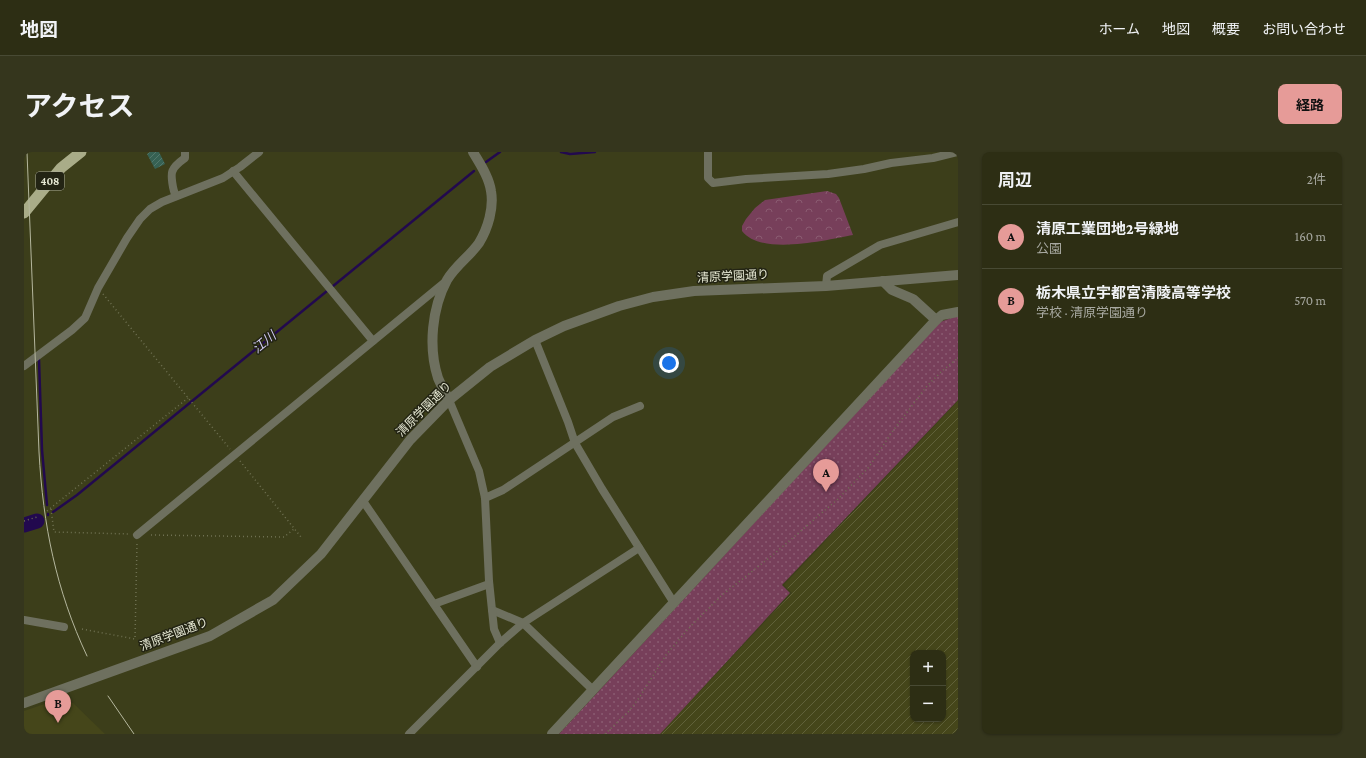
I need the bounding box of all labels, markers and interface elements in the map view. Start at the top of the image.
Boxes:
text: 地図 [20,19,58,40]
text: ホーム [1098,21,1140,37]
text: 地図 [1162,21,1190,37]
text: 概要 [1212,21,1240,37]
text: お問い合わせ [1262,21,1346,37]
button: 経路 [1278,84,1342,124]
text: アクセス [24,91,135,122]
text: 周辺 [998,171,1032,190]
road number: 408 [36,172,64,190]
text: 2件 [1307,172,1326,187]
text: 清原工業団地2号緑地 [1036,221,1179,237]
text: A [1007,229,1015,244]
text: 160 m [1295,229,1326,244]
text: 公園 [1036,241,1062,256]
street label: 清原学園通り [697,267,769,285]
text: 栃木県立宇都宮清陵高等学校 [1036,285,1231,301]
text: B [1007,293,1015,308]
text: 570 m [1294,293,1326,308]
text: 学校 · 清原学園通り [1036,305,1148,320]
water label: 江川 [249,327,280,356]
your location [659,353,679,373]
street label: 清原学園通り [394,379,454,439]
pin: A [813,459,839,492]
street label: 清原学園通り [138,615,210,653]
map controls [910,650,946,722]
button: + [910,650,946,686]
button: − [910,686,946,722]
pin: B [45,690,71,723]

